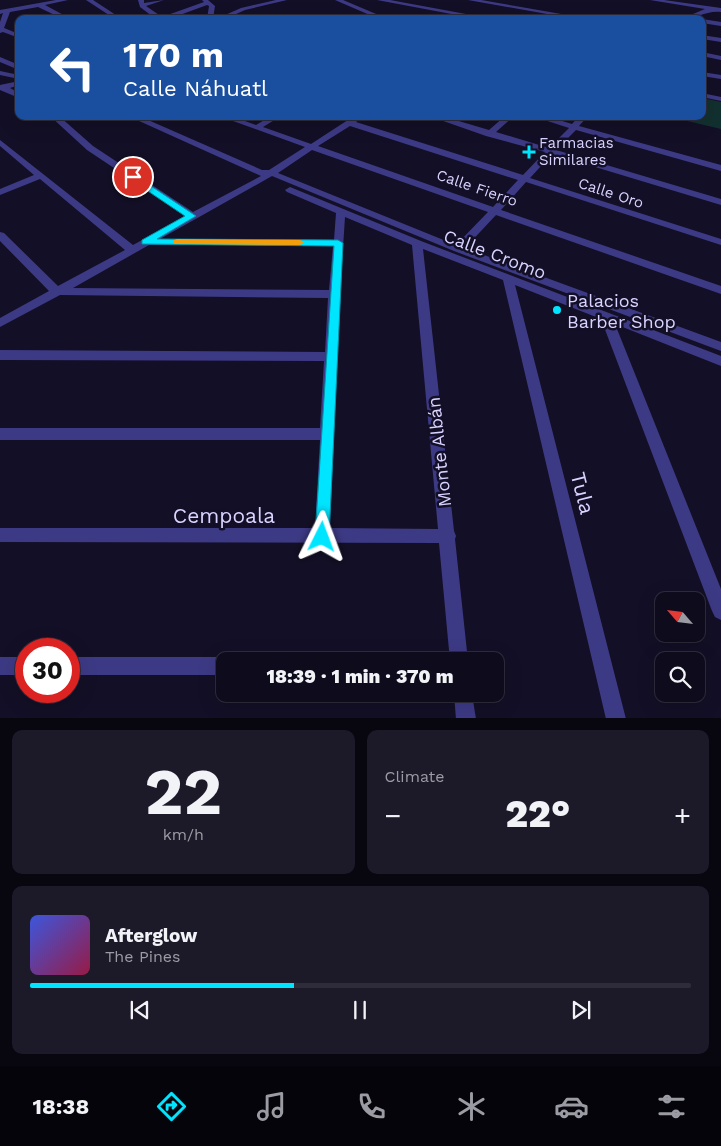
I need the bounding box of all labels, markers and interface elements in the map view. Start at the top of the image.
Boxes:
text: 170 m [123,34,224,76]
icon: left [40,35,105,100]
text: Calle Náhuatl [123,76,268,101]
place label: Farmacias Similares [539,134,614,169]
marker: Farmacias Similares [523,146,535,158]
pin [112,156,154,198]
icon: arrive [119,163,147,191]
street label: Calle Fierro [434,166,520,210]
street label: Calle Oro [576,174,646,212]
street label: Calle Cromo [441,225,549,283]
place label: Palacios Barber Shop [567,290,676,332]
marker: Palacios Barber Shop [551,304,563,316]
street label: Monte Albán [423,396,455,508]
street label: Tula [566,469,600,517]
street label: Cempoala [173,503,275,528]
position arrow [295,510,347,562]
north arrow [655,592,705,642]
map controls [655,592,705,702]
speed limit sign: 30 [15,638,80,703]
button: search [655,652,705,702]
text: 18:39 · 1 min · 370 m [267,665,453,688]
text: 22 [145,754,222,830]
text: Climate [385,767,445,786]
text: 22° [505,792,570,836]
text: − [385,799,401,832]
text: + [674,799,691,832]
text: km/h [163,825,204,844]
text: Afterglow [105,924,197,947]
text: The Pines [105,947,181,966]
icon: previous [126,996,154,1024]
icon: pause [346,996,374,1024]
icon: next [567,996,595,1024]
icon: directions [154,1089,189,1124]
icon: music [254,1089,289,1124]
icon: phone [354,1089,389,1124]
icon: climate [454,1089,489,1124]
icon: car [554,1089,589,1124]
icon: filters [654,1089,689,1124]
text: 18:38 [32,1094,89,1119]

